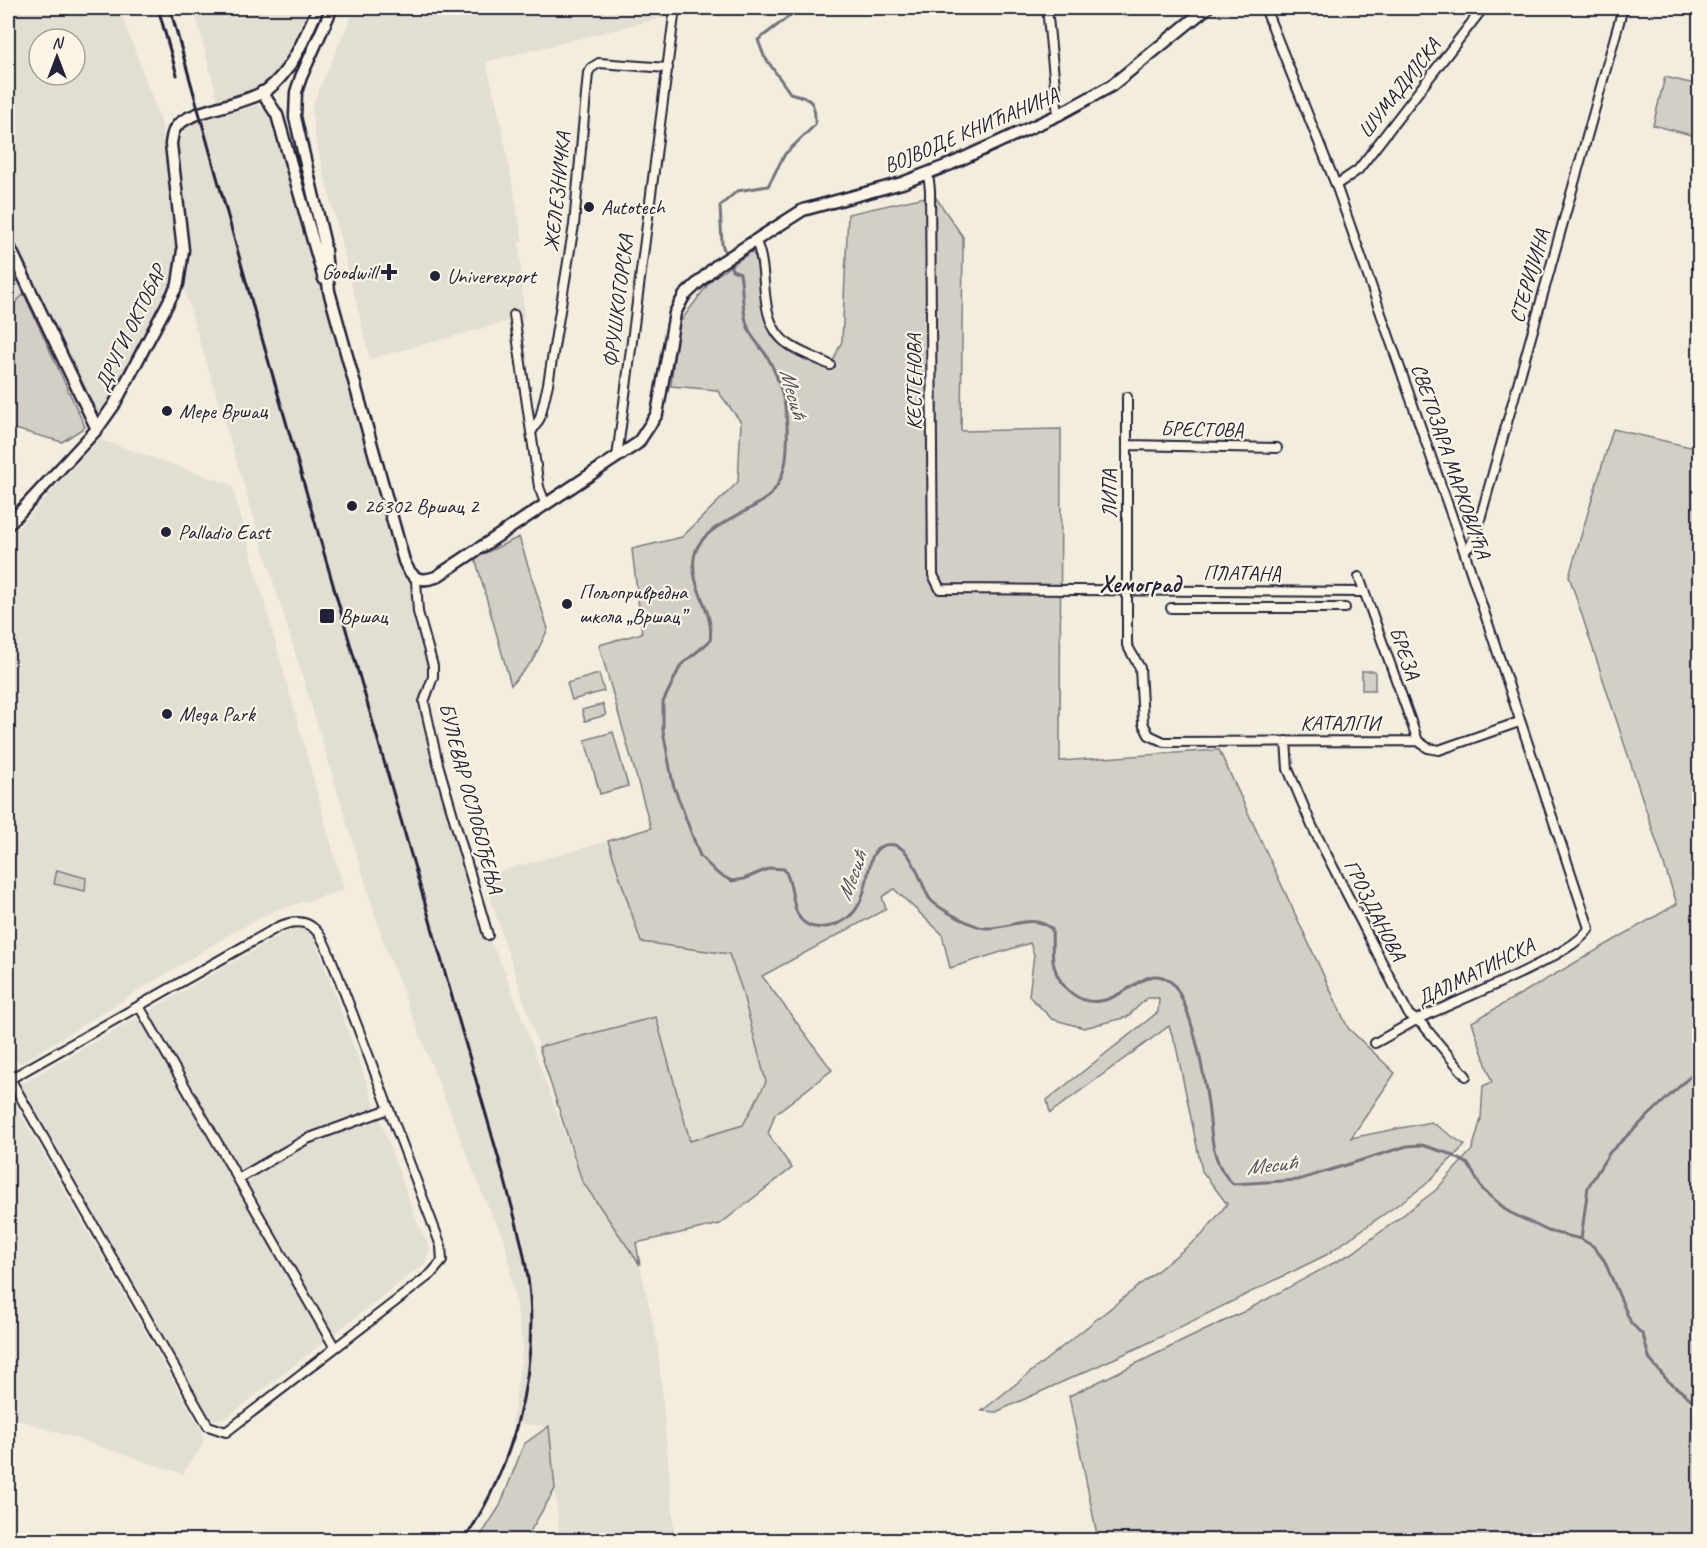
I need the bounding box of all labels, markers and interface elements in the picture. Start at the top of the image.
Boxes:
north arrow [27,27,87,87]
street label: ШУМАДИЈСКА [1352,32,1447,143]
text: N [52,33,65,53]
street label: ВОЈВОДЕ КНИЋАНИНА [880,81,1063,179]
street label: ЖЕЛЕЗНИЧКА [538,130,576,253]
place label: Autotech [601,194,666,220]
marker: Autotech [582,200,596,214]
street label: СТЕРИЈИНА [1503,226,1555,326]
street label: ФРУШКОГОРСКА [597,232,639,369]
street label: ДРУГИ ОКТОБАР [88,258,173,395]
place label: Goodwill [322,259,380,285]
place label: Univerexport [447,263,538,289]
marker: Goodwill [382,265,396,279]
marker: Univerexport [428,269,442,283]
street label: КЕСТЕНОВА [901,333,927,430]
street label: СВЕТОЗАРА МАРКОВИЋА [1405,360,1497,563]
water label: Месић [773,366,814,424]
place label: Мере Вршац [179,398,269,424]
marker: Мере Вршац [160,404,174,418]
street label: БРЕСТОВА [1160,415,1244,443]
street label: ЛИПА [1096,469,1122,519]
place label: 26302 Вршац 2 [364,493,480,519]
marker: 26302 Вршац 2 [345,499,359,513]
place label: Palladio East [178,519,272,545]
marker: Palladio East [159,525,173,539]
street label: ПЛАТАНА [1203,560,1281,586]
district label: Хемоград [1100,569,1183,599]
place label: Пољопривредна школа „Вршац” [579,579,689,629]
marker: Пољопривредна школа „Вршац” [560,597,574,611]
place label: Вршац [340,603,389,629]
marker: Вршац [318,607,336,625]
street label: БРЕЗА [1384,623,1427,683]
street label: БУЛЕВАР ОСЛОБОЂЕЊА [432,700,509,898]
place label: Mega Park [179,701,256,727]
marker: Mega Park [160,707,174,721]
street label: КАТАЛПИ [1300,710,1383,736]
water label: Месић [830,845,875,905]
street label: ГРОЗДАНОВА [1338,855,1412,966]
street label: ДАЛМАТИНСКА [1412,932,1540,1012]
water label: Месић [1245,1149,1301,1181]

